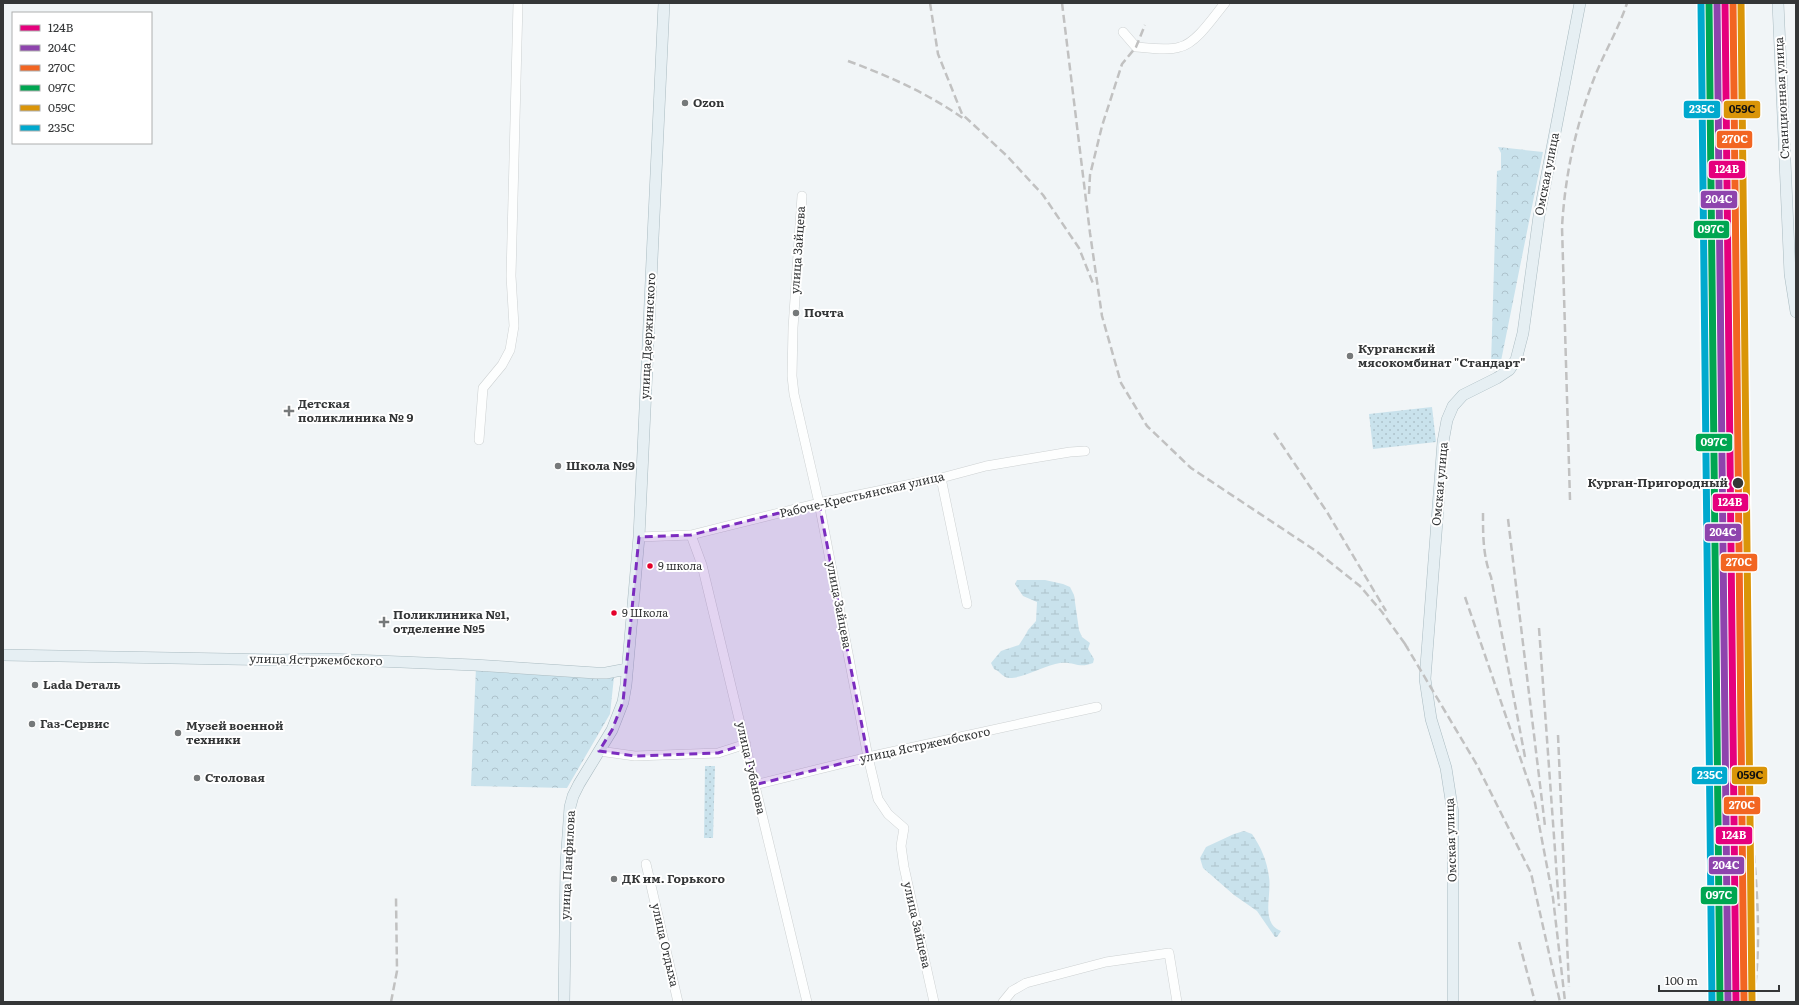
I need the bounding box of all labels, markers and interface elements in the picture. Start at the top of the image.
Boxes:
legend [12,12,152,144]
text: 124В [48,18,74,36]
street label: Станционная улица [1769,36,1793,160]
text: 204С [48,38,76,56]
text: 270С [48,58,75,76]
text: 097С [48,78,76,96]
place label: Ozon [693,93,725,111]
text: 059С [48,98,76,116]
marker: Ozon [680,98,690,108]
line badge: 235С [1683,100,1721,119]
text: 235С [1689,100,1715,116]
line badge: 059С [1723,100,1761,119]
text: 059С [1729,100,1756,116]
text: 235С [48,118,75,136]
street label: Омская улица [1529,130,1563,217]
line badge: 270С [1716,130,1753,149]
text: 270С [1722,130,1748,146]
line badge: 124В [1708,160,1746,179]
text: 124В [1715,160,1740,176]
line badge: 204С [1700,190,1738,209]
text: 204С [1705,190,1733,206]
street label: улица Зайцева [785,205,809,295]
line badge: 097С [1693,220,1730,239]
text: 097С [1698,220,1725,236]
street label: улица Дзержинского [635,272,659,400]
place label: Почта [804,303,844,321]
marker: Почта [791,308,801,318]
place label: Курганский мясокомбинат "Стандарт" [1358,339,1525,371]
marker: Курганский мясокомбинат "Стандарт" [1345,351,1355,361]
place label: Детская поликлиника № 9 [298,394,413,426]
marker: Детская поликлиника № 9 [283,405,295,417]
line badge: 097С [1695,433,1733,452]
text: 097С [1701,433,1728,449]
street label: Омская улица [1426,441,1452,527]
place label: Школа №9 [566,456,635,474]
marker: Школа №9 [553,461,563,471]
street label: Рабоче-Крестьянская улица [778,466,946,522]
place label: Курган-Пригородный [1587,473,1728,491]
marker: Курган-Пригородный [1731,476,1745,490]
line badge: 124В [1712,493,1749,512]
text: 124В [1718,493,1743,509]
line badge: 204С [1704,523,1742,542]
text: 204С [1709,523,1737,539]
line badge: 270С [1720,553,1758,572]
text: 270С [1726,553,1752,569]
place label: 9 школа [658,557,702,573]
street label: улица Зайцева [823,560,857,650]
marker: 9 школа [645,561,655,571]
place label: 9 Школа [622,604,668,620]
place label: Поликлиника №1, отделение №5 [393,605,510,637]
marker: 9 Школа [609,608,619,618]
marker: Поликлиника №1, отделение №5 [378,616,390,628]
street label: улица Ястржембского [249,649,383,669]
place label: Lada Dеталь [43,675,121,693]
marker: Lada Dеталь [30,680,40,690]
place label: Газ-Сервис [40,714,110,732]
place label: Музей военной техники [186,716,284,748]
marker: Газ-Сервис [27,719,37,729]
street label: улица Губанова [733,720,772,816]
street label: улица Ястржембского [858,721,992,767]
marker: Музей военной техники [173,728,183,738]
line badge: 235С [1691,766,1728,785]
text: 235С [1697,766,1723,782]
line badge: 059С [1731,766,1768,785]
text: 059С [1737,766,1764,782]
place label: Столовая [205,768,265,786]
marker: Столовая [192,773,202,783]
line badge: 270С [1723,796,1761,815]
text: 270С [1729,796,1755,812]
street label: Омская улица [1440,797,1460,882]
street label: улица Панфилова [555,809,579,920]
line badge: 124В [1715,826,1753,845]
text: 124В [1722,826,1747,842]
line badge: 204С [1708,856,1745,875]
text: 204С [1712,856,1740,872]
place label: ДК им. Горького [622,869,725,887]
marker: ДК им. Горького [609,874,619,884]
street label: улица Зайцева [899,880,937,970]
line badge: 097С [1700,886,1738,905]
text: 097С [1706,886,1733,902]
street label: улица Отдыха [648,901,684,989]
scale bar [1659,967,1779,993]
text: 100 m [1665,971,1698,989]

